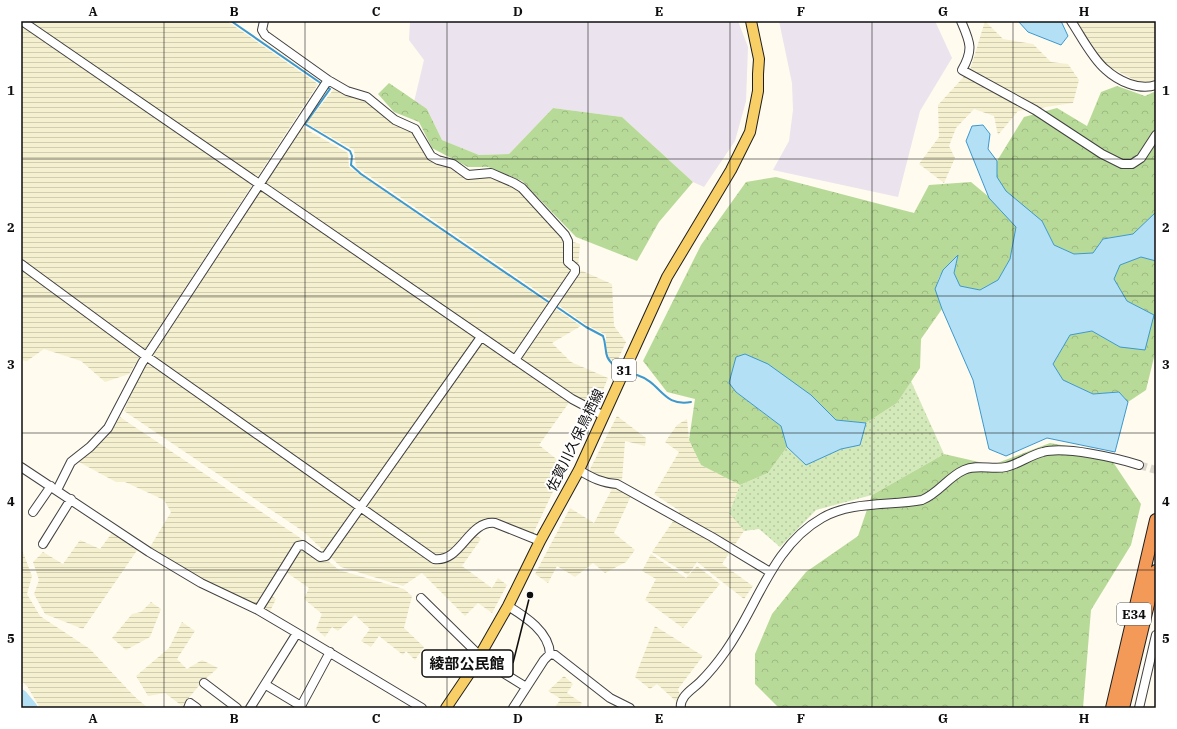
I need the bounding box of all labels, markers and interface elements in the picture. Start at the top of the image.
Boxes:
text: A [88,3,98,20]
text: B [229,3,239,20]
text: C [372,3,381,20]
text: D [513,3,523,20]
text: E [655,3,663,20]
text: F [797,3,805,20]
text: G [938,3,948,20]
text: H [1079,3,1090,20]
text: 1 [7,82,15,99]
text: 1 [1162,82,1170,99]
text: 2 [7,219,15,236]
text: 2 [1162,219,1170,236]
text: 3 [7,356,15,373]
text: 3 [1162,356,1170,373]
road number: 31 [612,359,636,381]
street label: 佐賀川久保鳥栖線 [542,386,608,494]
text: 4 [7,493,15,510]
text: 4 [1162,493,1170,510]
road number: E34 [1117,603,1151,625]
text: 5 [7,630,15,647]
text: 5 [1162,630,1170,647]
callout: 綾部公民館 [422,650,513,677]
text: 綾部公民館 [429,654,505,673]
text: A [88,710,98,727]
text: B [229,710,239,727]
text: C [372,710,381,727]
text: D [513,710,523,727]
text: E [655,710,663,727]
text: F [797,710,805,727]
text: G [938,710,948,727]
text: H [1079,710,1090,727]

